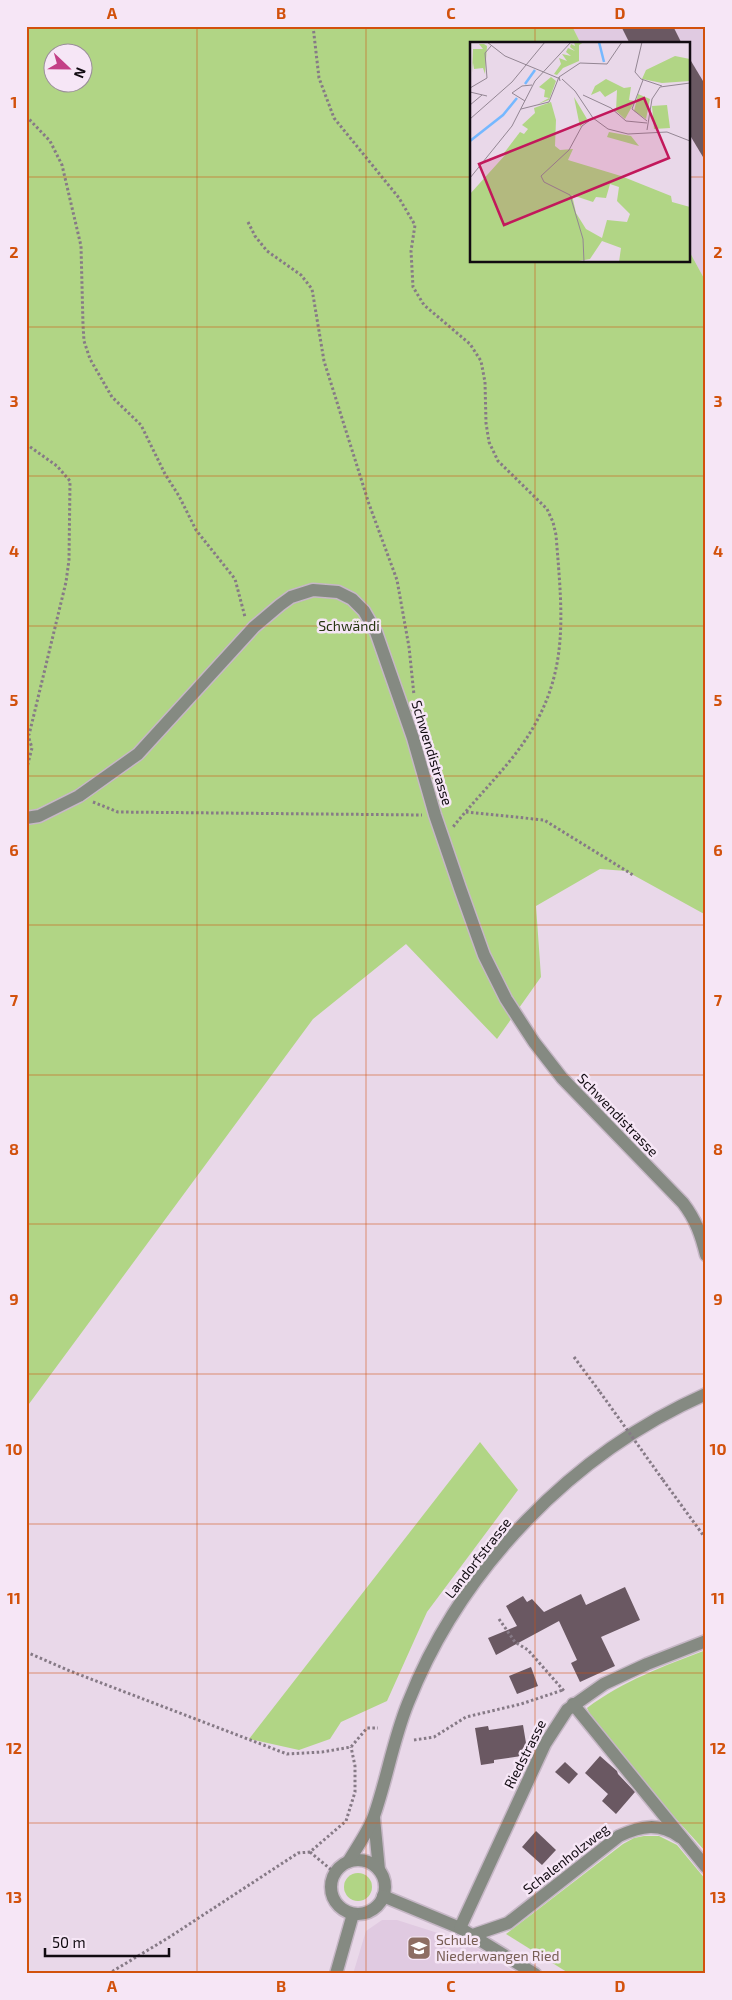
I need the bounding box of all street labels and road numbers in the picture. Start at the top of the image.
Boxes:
street label: Schwendistrasse [408,698,457,807]
street label: Schwendistrasse [574,1070,662,1160]
street label: Landorfstrasse [441,1514,514,1601]
street label: Riedstrasse [500,1716,549,1791]
street label: Schalenholzweg [519,1820,612,1897]

